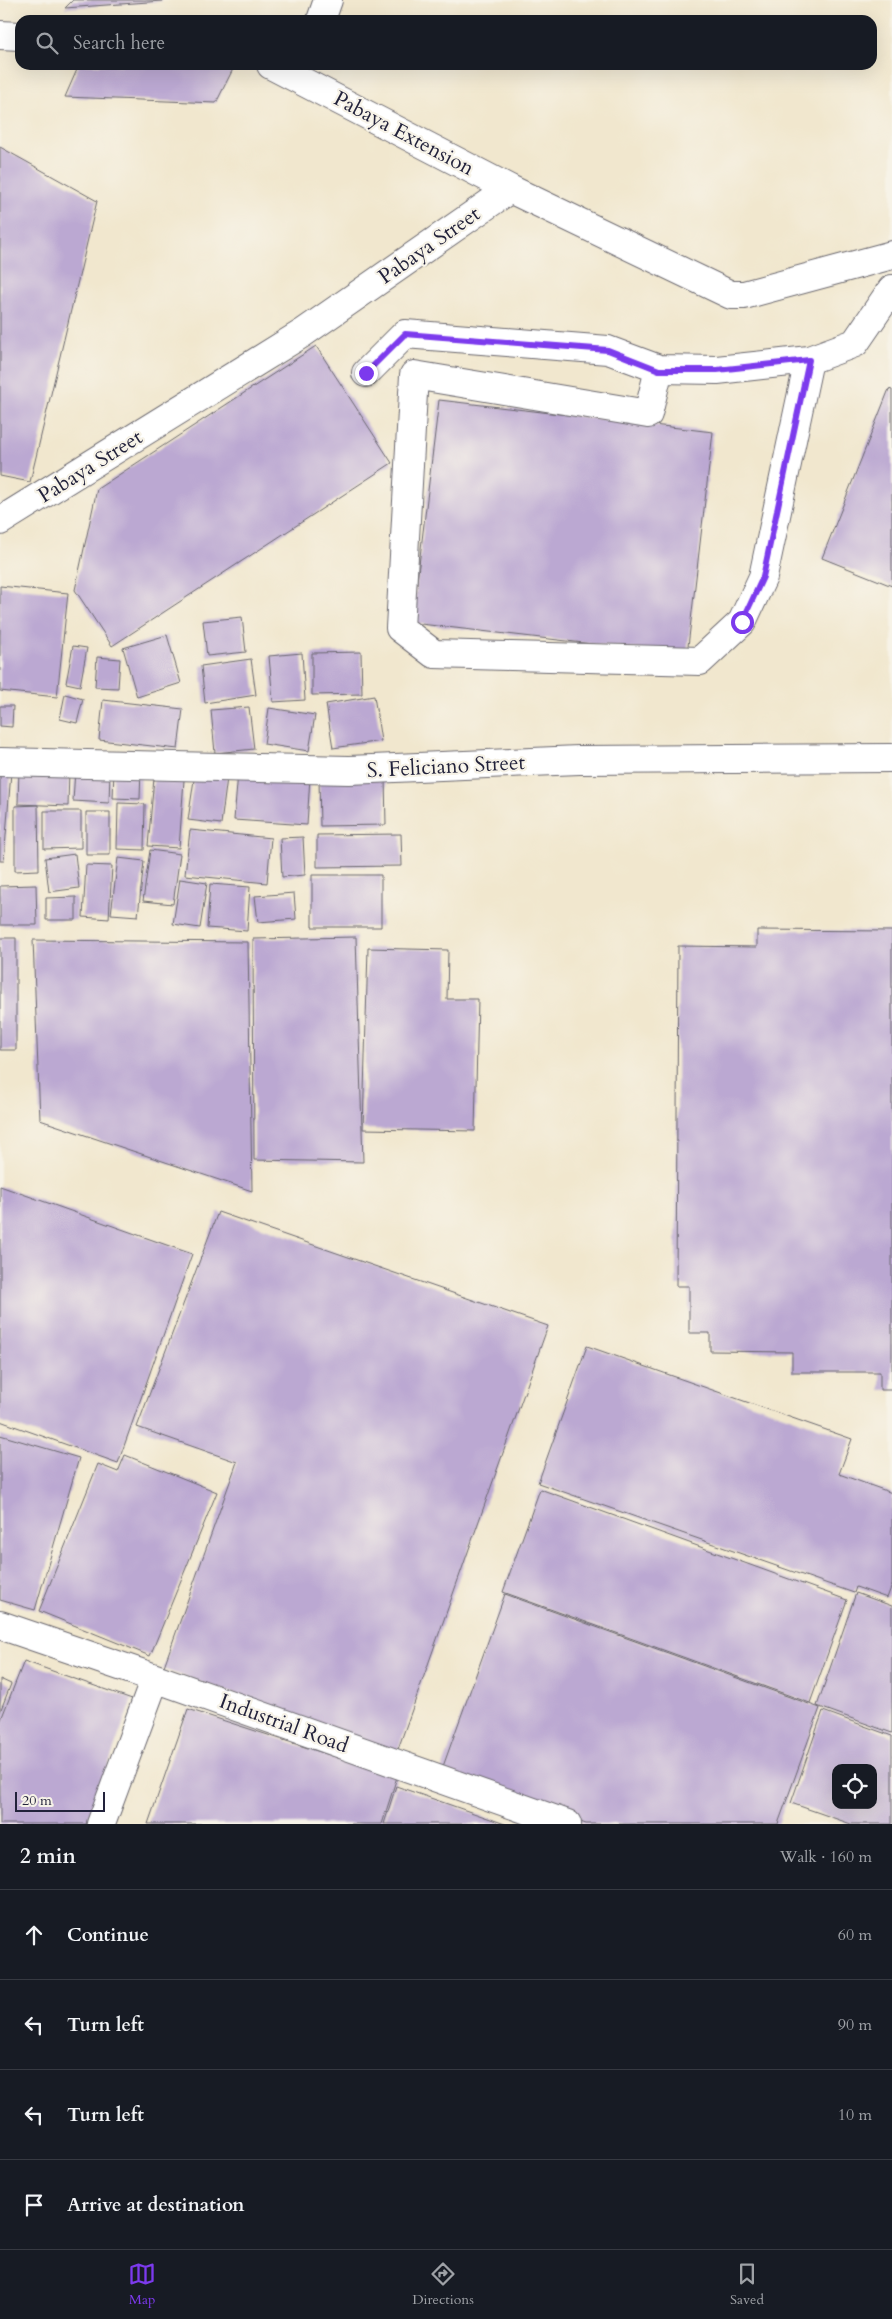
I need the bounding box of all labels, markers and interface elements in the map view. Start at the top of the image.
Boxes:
search box [15,15,877,70]
icon: search [33,29,61,57]
text: Search here [73,30,165,56]
street label: Pabaya Extension [328,84,479,183]
street label: Pabaya Street [373,199,486,291]
route end [355,362,378,385]
street label: Pabaya Street [32,423,148,510]
route start [731,611,754,634]
street label: S. Feliciano Street [366,748,526,785]
street label: Industrial Road [215,1687,352,1760]
map controls [832,1764,877,1809]
button: locate [832,1764,877,1809]
scale bar [15,1789,105,1812]
text: 20 m [22,1791,52,1810]
text: 2 min [20,1842,76,1871]
text: Walk · 160 m [780,1846,872,1868]
icon: ahead [20,1921,48,1949]
text: Continue [67,1922,149,1948]
text: 60 m [838,1924,872,1946]
icon: left [20,2011,48,2039]
text: Turn left [67,2012,144,2038]
text: 90 m [838,2014,872,2036]
icon: left [20,2101,48,2129]
text: Turn left [67,2102,144,2128]
text: 10 m [838,2104,872,2126]
icon: arrive [20,2191,48,2219]
text: Arrive at destination [67,2192,244,2218]
tab: Map [128,2260,156,2309]
tab: Directions [412,2260,474,2309]
tab: Saved [730,2260,764,2309]

